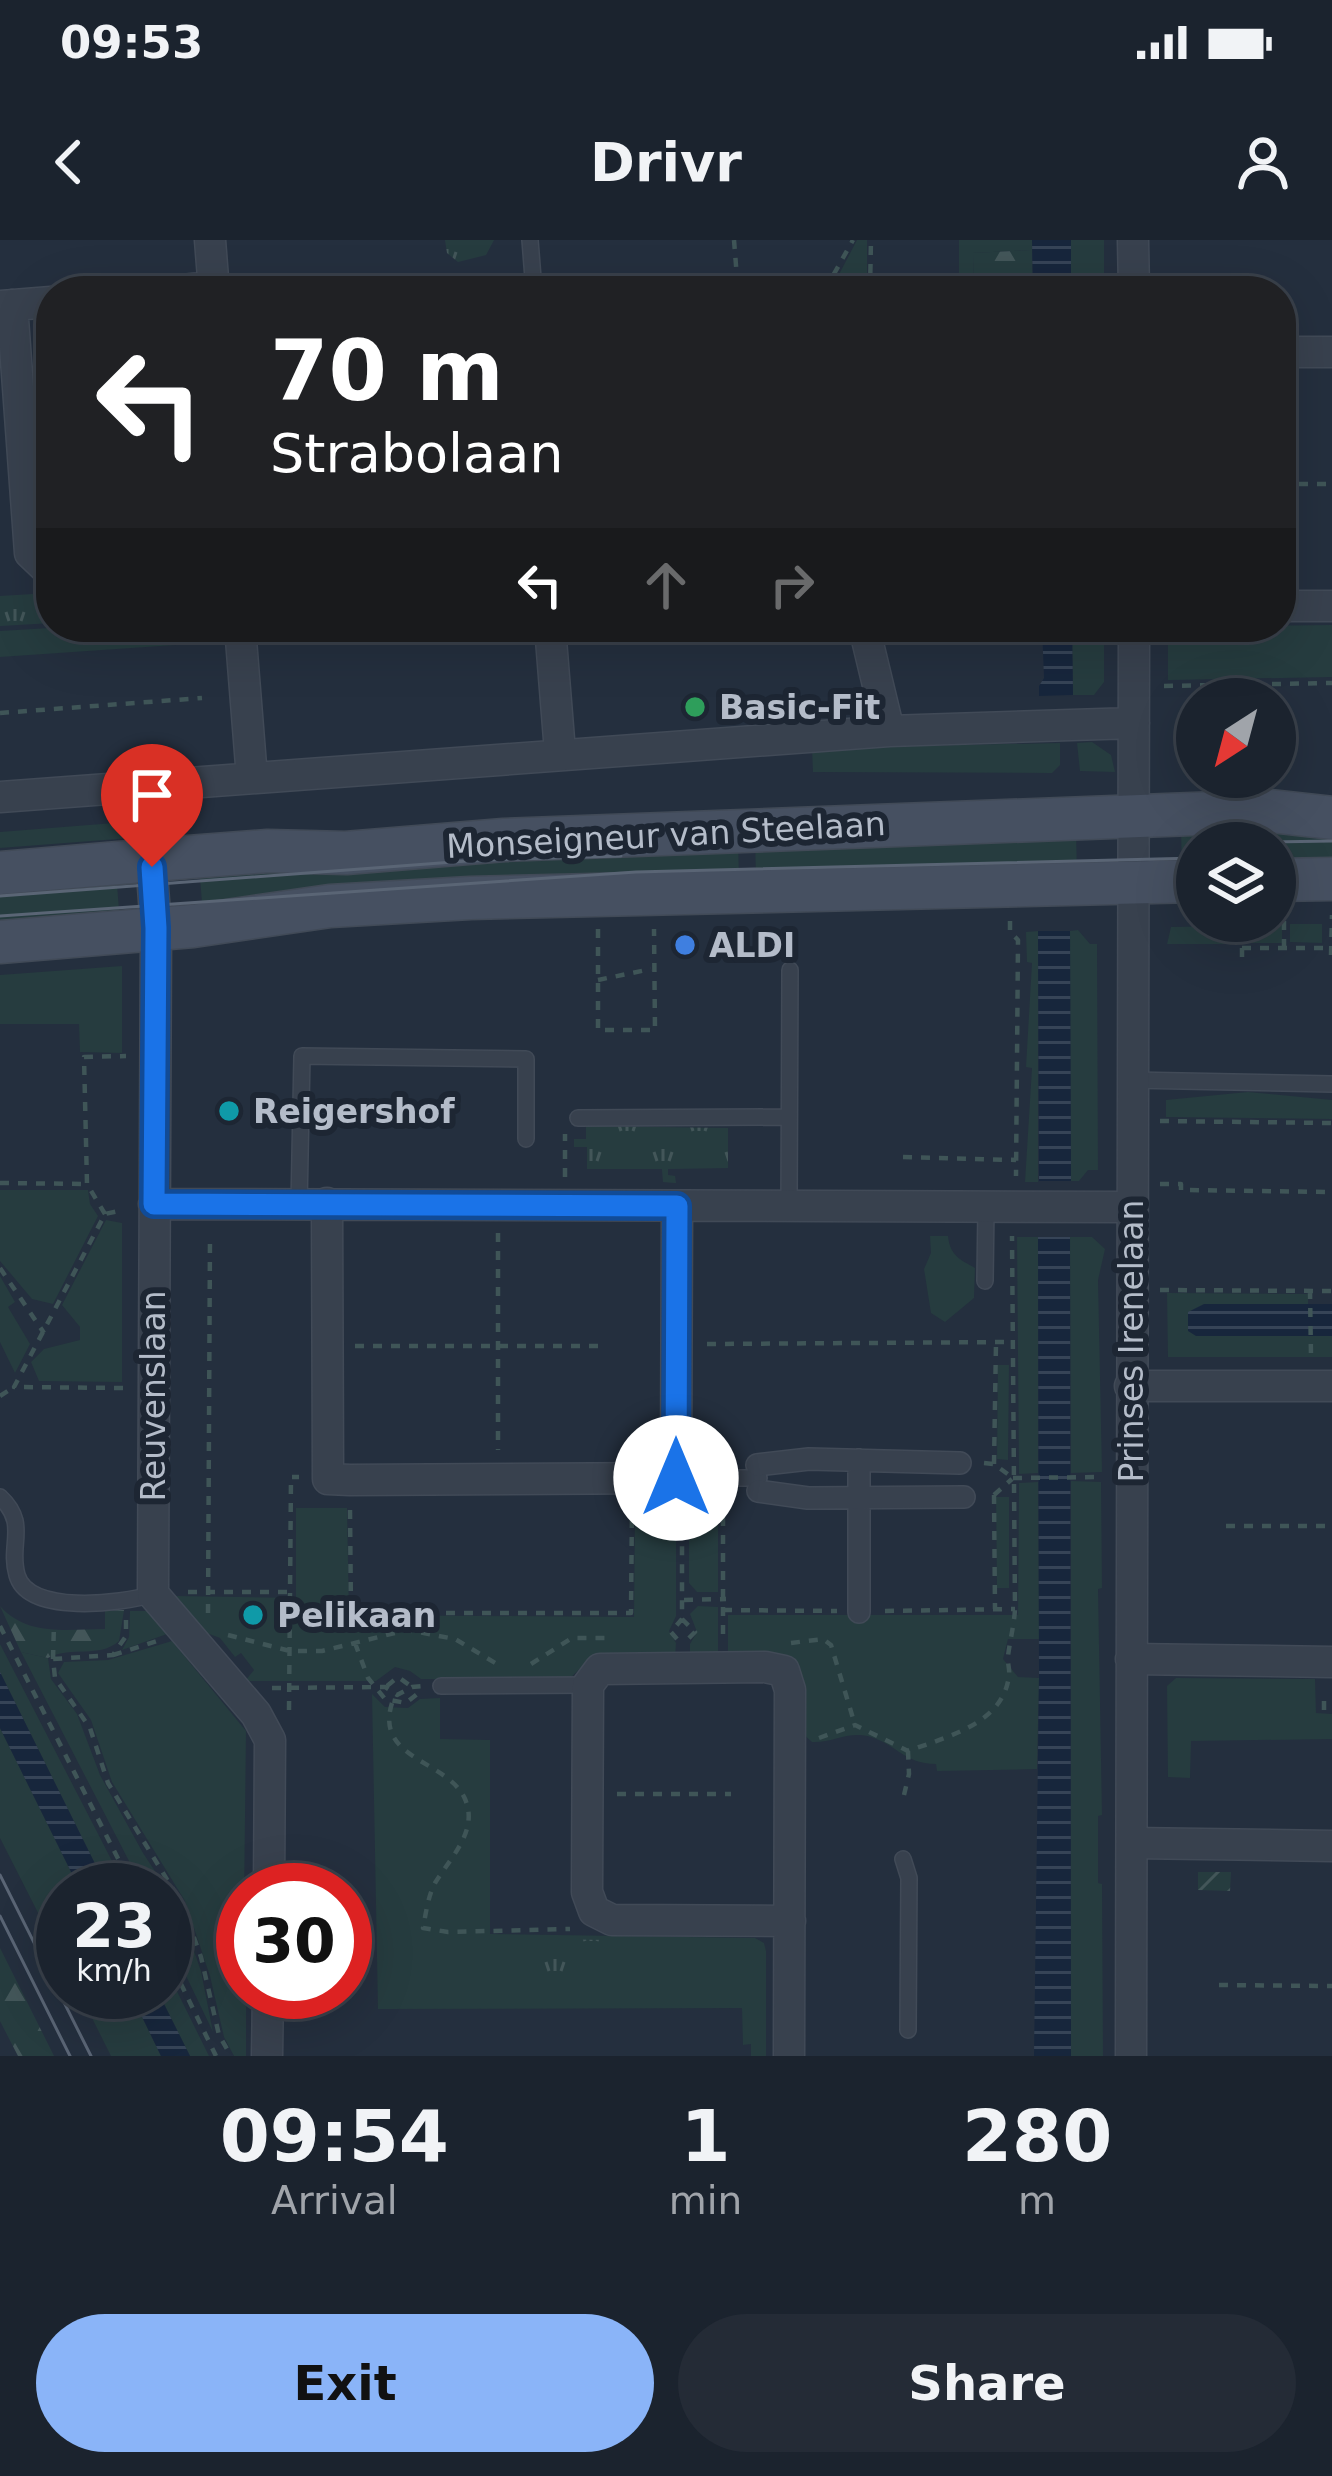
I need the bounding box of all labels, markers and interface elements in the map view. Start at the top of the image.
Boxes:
text: 09:53 [60,16,203,69]
icon: back [36,129,102,195]
icon: person [1230,129,1296,195]
text: Drivr [590,131,742,194]
text: 70 m [270,322,504,420]
icon: left [72,324,228,480]
text: Strabolaan [270,422,563,485]
icon: left [507,552,573,618]
icon: ahead [633,552,699,618]
icon: right [759,552,825,618]
north arrow [1176,678,1296,798]
map controls [1176,678,1296,942]
place label: Basic-Fit [719,688,880,727]
marker: Basic-Fit [682,694,708,720]
pin [101,744,203,867]
icon: arrive [119,762,185,828]
street label: Monseigneur van Steelaan [445,804,887,866]
button: layers [1176,822,1296,942]
place label: ALDI [709,926,795,965]
marker: ALDI [672,932,698,958]
place label: Reigershof [253,1092,455,1131]
marker: Reigershof [216,1098,242,1124]
street label: Prinses Irenelaan [1112,1200,1151,1482]
street label: Reuvenslaan [134,1290,173,1502]
position arrow [613,1415,739,1541]
place label: Pelikaan [277,1596,436,1635]
marker: Pelikaan [240,1602,266,1628]
speed limit sign: 30 [216,1863,372,2019]
text: 23 [72,1891,156,1961]
text: km/h [76,1953,152,1988]
text: 09:54 [220,2094,449,2178]
text: 1 [680,2094,730,2178]
text: 280 [962,2094,1112,2178]
text: Arrival [271,2178,398,2223]
text: min [669,2178,742,2223]
text: m [1018,2178,1056,2223]
button: Exit [36,2314,654,2452]
button: Share [678,2314,1296,2452]

